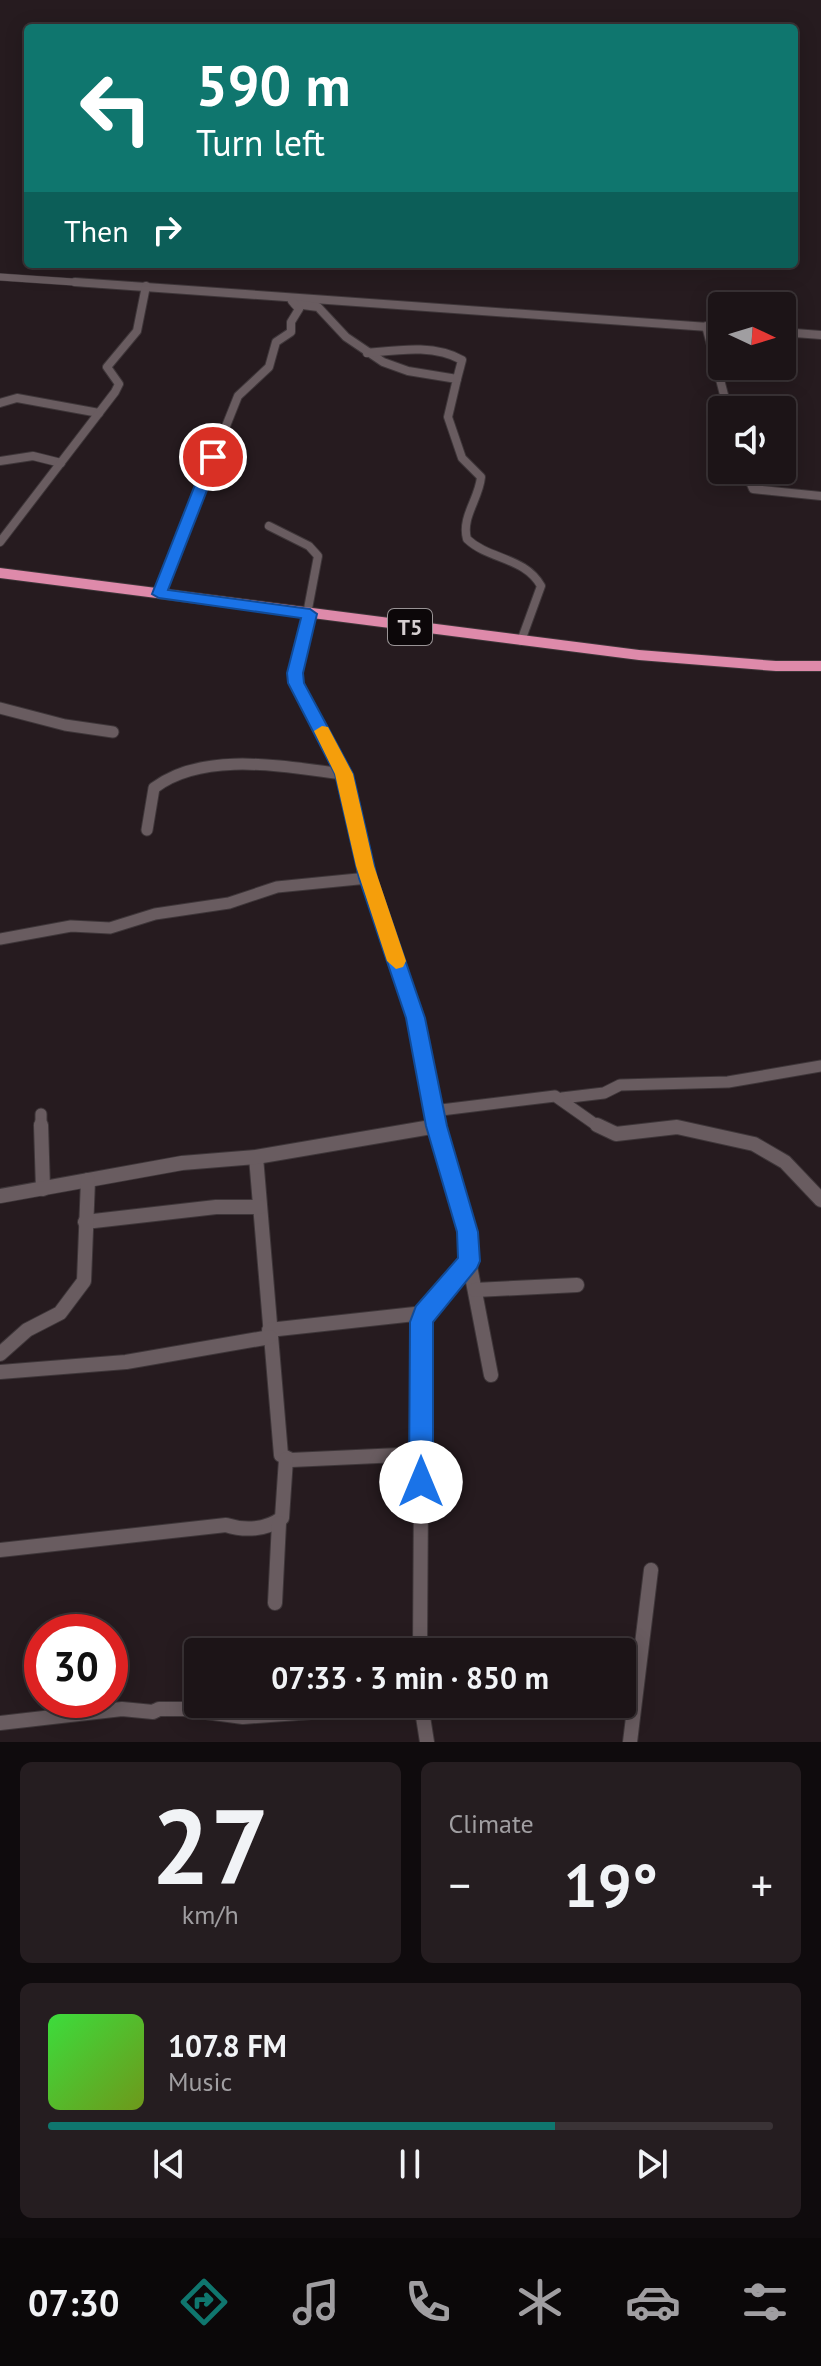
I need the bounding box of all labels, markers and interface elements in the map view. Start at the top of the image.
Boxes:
text: 590 m [196,49,351,121]
icon: left [64,56,168,160]
text: Turn left [196,119,325,166]
icon: right [145,208,189,252]
text: Then [64,211,129,250]
north arrow [708,292,796,380]
map controls [708,292,796,484]
button: sound [708,396,796,484]
pin [179,423,247,491]
icon: arrive [191,435,235,479]
road number: T5 [388,609,432,645]
position arrow [379,1440,463,1524]
speed limit sign: 30 [24,1614,128,1718]
text: 07:33 · 3 min · 850 m [271,1658,549,1697]
text: 27 [151,1778,269,1913]
text: Climate [449,1807,534,1840]
text: 19° [564,1846,658,1924]
text: − [449,1856,471,1913]
text: + [751,1856,773,1913]
text: km/h [182,1898,239,1931]
text: 107.8 FM [168,2026,287,2065]
text: Music [168,2065,232,2098]
icon: previous [147,2142,191,2186]
icon: pause [388,2142,432,2186]
icon: next [630,2142,674,2186]
icon: directions [176,2274,232,2330]
icon: music [288,2274,344,2330]
icon: phone [400,2274,456,2330]
icon: climate [512,2274,568,2330]
icon: car [625,2274,681,2330]
icon: filters [737,2274,793,2330]
text: 07:30 [28,2279,119,2326]

